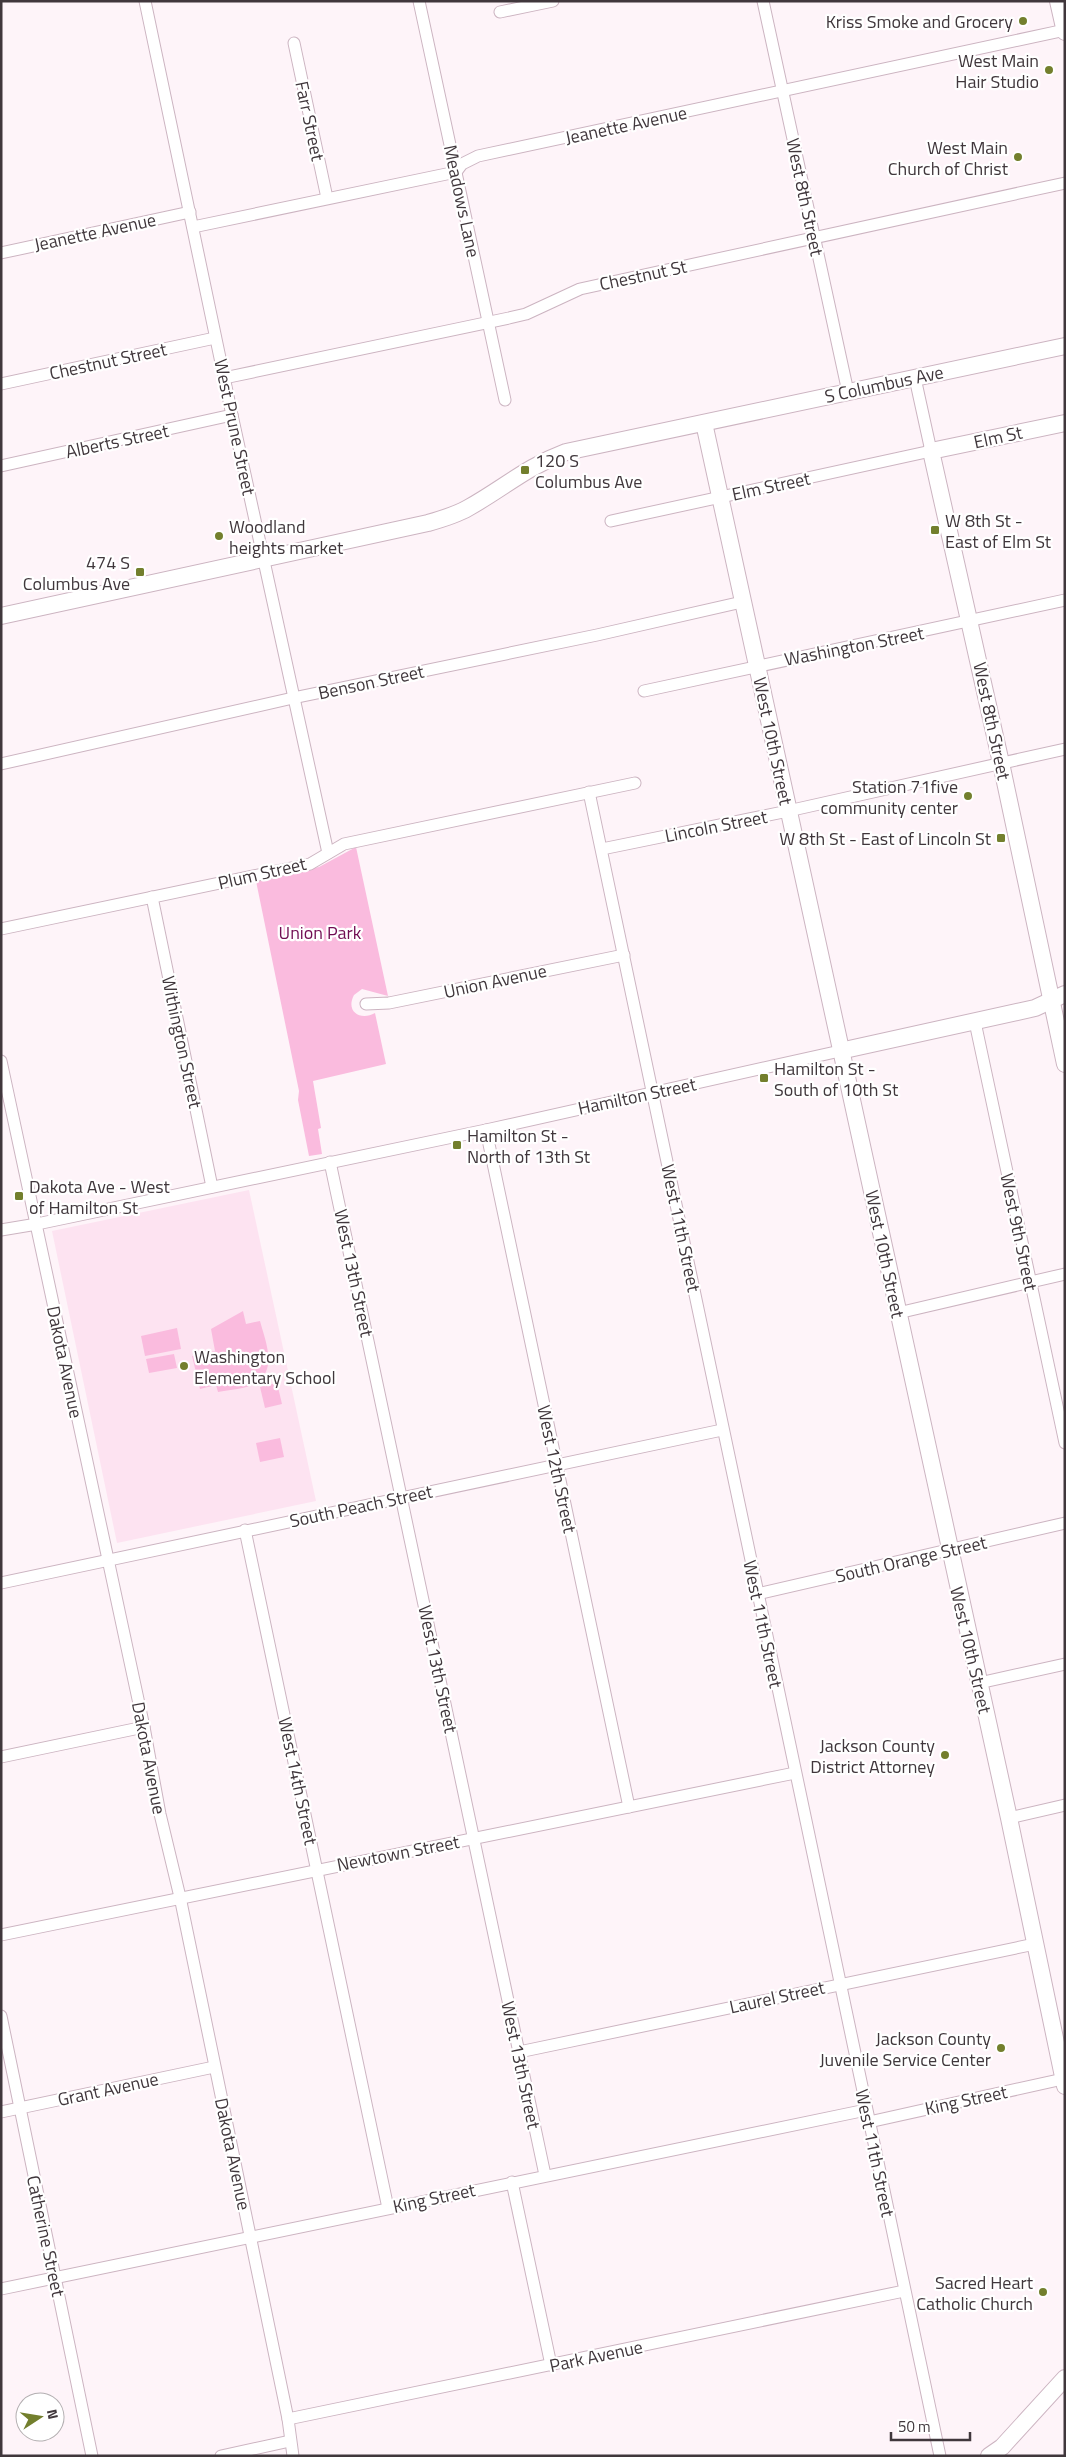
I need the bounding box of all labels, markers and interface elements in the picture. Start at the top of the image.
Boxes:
place label: Kriss Smoke and Grocery [826,8,1013,35]
marker: Kriss Smoke and Grocery [1017,15,1029,27]
place label: West Main Hair Studio [955,47,1039,95]
marker: West Main Hair Studio [1043,64,1055,76]
street label: Farr Street [288,79,332,164]
street label: Jeanette Avenue [563,99,689,151]
place label: West Main Church of Christ [888,134,1009,182]
street label: West 8th Street [779,136,831,259]
street label: Meadows Lane [437,142,487,260]
marker: West Main Church of Christ [1012,151,1024,163]
street label: Jeanette Avenue [32,206,158,258]
street label: Chestnut St [597,252,690,297]
street label: Chestnut Street [47,335,170,387]
street label: West Prune Street [207,356,263,498]
street label: S Columbus Ave [822,358,946,410]
street label: Alberts Street [63,417,172,465]
street label: Elm St [971,419,1025,455]
place label: 120 S Columbus Ave [535,447,642,495]
marker: 120 S Columbus Ave [519,464,531,476]
street label: Elm Street [729,464,813,507]
place label: W 8th St - East of Elm St [945,507,1052,555]
place label: Woodland heights market [229,513,344,561]
marker: W 8th St - East of Elm St [929,524,941,536]
marker: Woodland heights market [213,530,225,542]
place label: 474 S Columbus Ave [23,549,130,597]
marker: 474 S Columbus Ave [134,566,146,578]
street label: Washington Street [782,619,927,673]
street label: Benson Street [315,657,427,706]
street label: West 8th Street [966,660,1018,783]
street label: West 10th Street [746,675,800,808]
place label: Station 71five community center [820,773,958,821]
marker: Station 71five community center [962,790,974,802]
street label: Lincoln Street [663,803,770,849]
place label: W 8th St - East of Lincoln St [779,825,992,852]
marker: W 8th St - East of Lincoln St [995,832,1007,844]
street label: Plum Street [215,850,309,896]
park label: Union Park [279,919,362,946]
street label: Union Avenue [441,957,549,1005]
street label: Withington Street [155,973,209,1111]
place label: Hamilton St - South of 10th St [774,1055,899,1103]
street label: Hamilton Street [575,1070,699,1122]
marker: Hamilton St - South of 10th St [758,1072,770,1084]
place label: Hamilton St - North of 13th St [467,1122,591,1170]
marker: Hamilton St - North of 13th St [451,1139,463,1151]
street label: West 11th Street [654,1162,708,1295]
street label: West 9th Street [993,1171,1045,1294]
place label: Dakota Ave - West of Hamilton St [29,1173,171,1221]
street label: West 10th Street [858,1188,912,1321]
marker: Dakota Ave - West of Hamilton St [13,1190,25,1202]
street label: West 13th Street [327,1207,381,1340]
street label: Dakota Avenue [40,1303,90,1421]
place label: Washington Elementary School [194,1343,336,1391]
marker: Washington Elementary School [178,1360,190,1372]
street label: West 12th Street [530,1403,584,1536]
street label: South Peach Street [287,1478,436,1534]
street label: South Orange Street [833,1528,990,1590]
street label: West 11th Street [736,1558,790,1691]
street label: West 10th Street [943,1584,999,1717]
street label: West 13th Street [411,1603,465,1736]
street label: Dakota Avenue [125,1699,173,1817]
street label: West 14th Street [271,1715,325,1848]
place label: Jackson County District Attorney [810,1732,935,1780]
marker: Jackson County District Attorney [939,1749,951,1761]
street label: Newtown Street [334,1828,462,1878]
street label: Laurel Street [727,1974,828,2020]
street label: West 13th Street [494,1999,548,2132]
place label: Jackson County Juvenile Service Center [819,2025,991,2073]
marker: Jackson County Juvenile Service Center [995,2042,1007,2054]
street label: Grant Avenue [55,2065,161,2113]
street label: King Street [922,2078,1010,2122]
street label: West 11th Street [848,2087,902,2220]
street label: Dakota Avenue [208,2095,258,2213]
street label: Catherine Street [20,2173,72,2300]
street label: King Street [390,2176,478,2220]
place label: Sacred Heart Catholic Church [916,2269,1034,2317]
marker: Sacred Heart Catholic Church [1037,2286,1049,2298]
street label: Park Avenue [547,2333,645,2379]
north arrow [15,2392,65,2442]
text: N [42,2407,64,2421]
scale bar [891,2410,970,2442]
text: 50 m [898,2415,931,2438]

